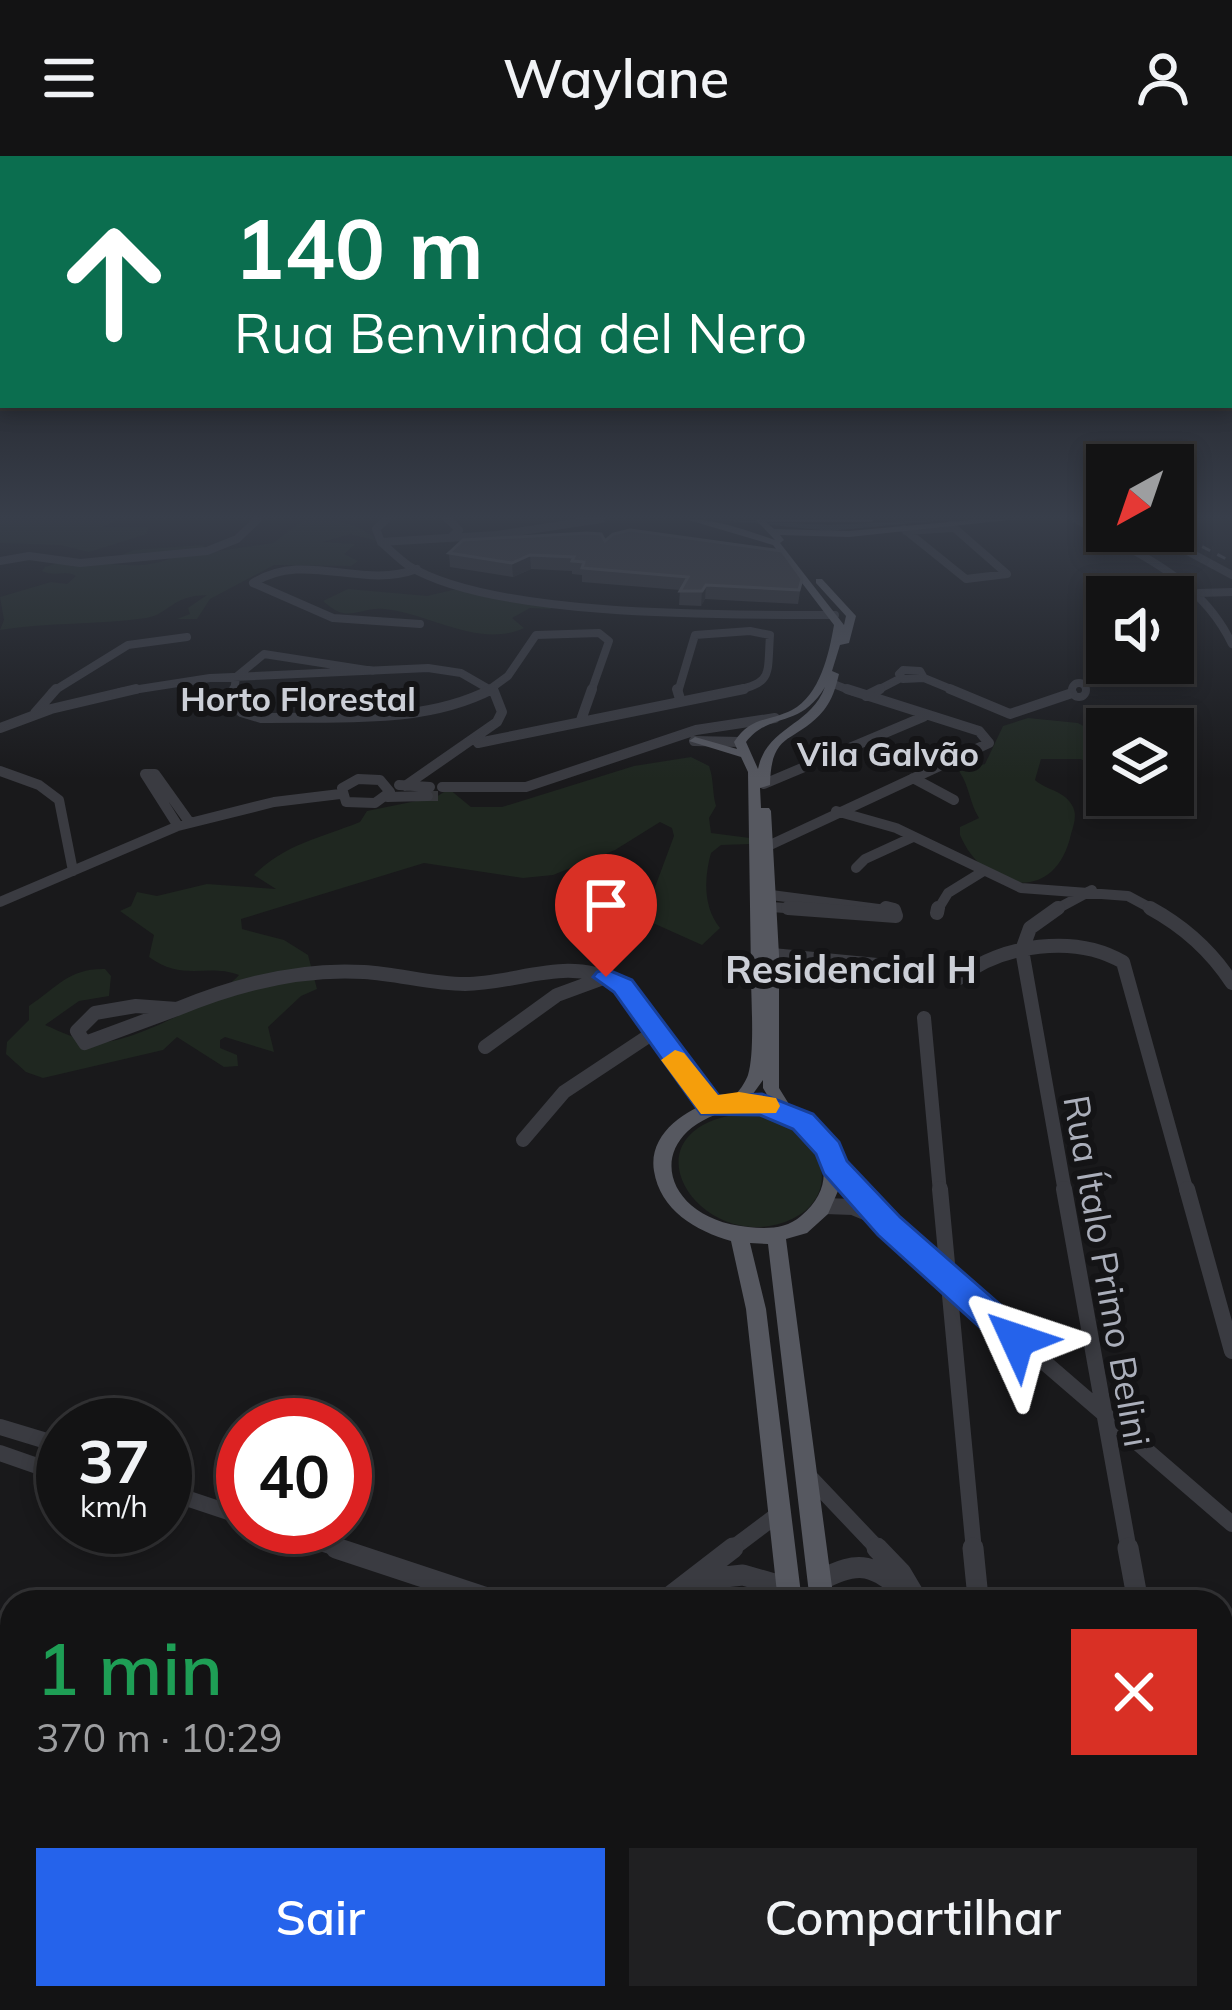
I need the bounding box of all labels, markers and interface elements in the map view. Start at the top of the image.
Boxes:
text: Waylane [503,44,729,112]
icon: menu [36,45,102,111]
icon: person [1130,45,1196,111]
text: 140 m [234,195,484,300]
icon: ahead [36,204,192,360]
text: Rua Benvinda del Nero [234,299,807,367]
north arrow [1086,444,1194,552]
map controls [1086,444,1194,816]
button: sound [1086,576,1194,684]
district label: Horto Florestal [180,678,416,719]
button: layers [1086,708,1194,816]
district label: Vila Galvão [796,733,979,774]
pin [555,854,657,977]
icon: arrive [573,872,639,938]
district label: Residencial H [725,944,977,993]
street label: Rua Ítalo Primo Belini [1054,1092,1161,1450]
position arrow [954,1277,1080,1403]
speed limit sign: 40 [216,1398,372,1554]
text: 37 [78,1423,150,1498]
text: km/h [80,1487,148,1525]
text: 1 min [36,1623,223,1713]
button: close [1071,1629,1197,1755]
text: 370 m · 10:29 [36,1713,282,1762]
button: Sair [36,1848,605,1986]
button: Compartilhar [629,1848,1197,1986]

